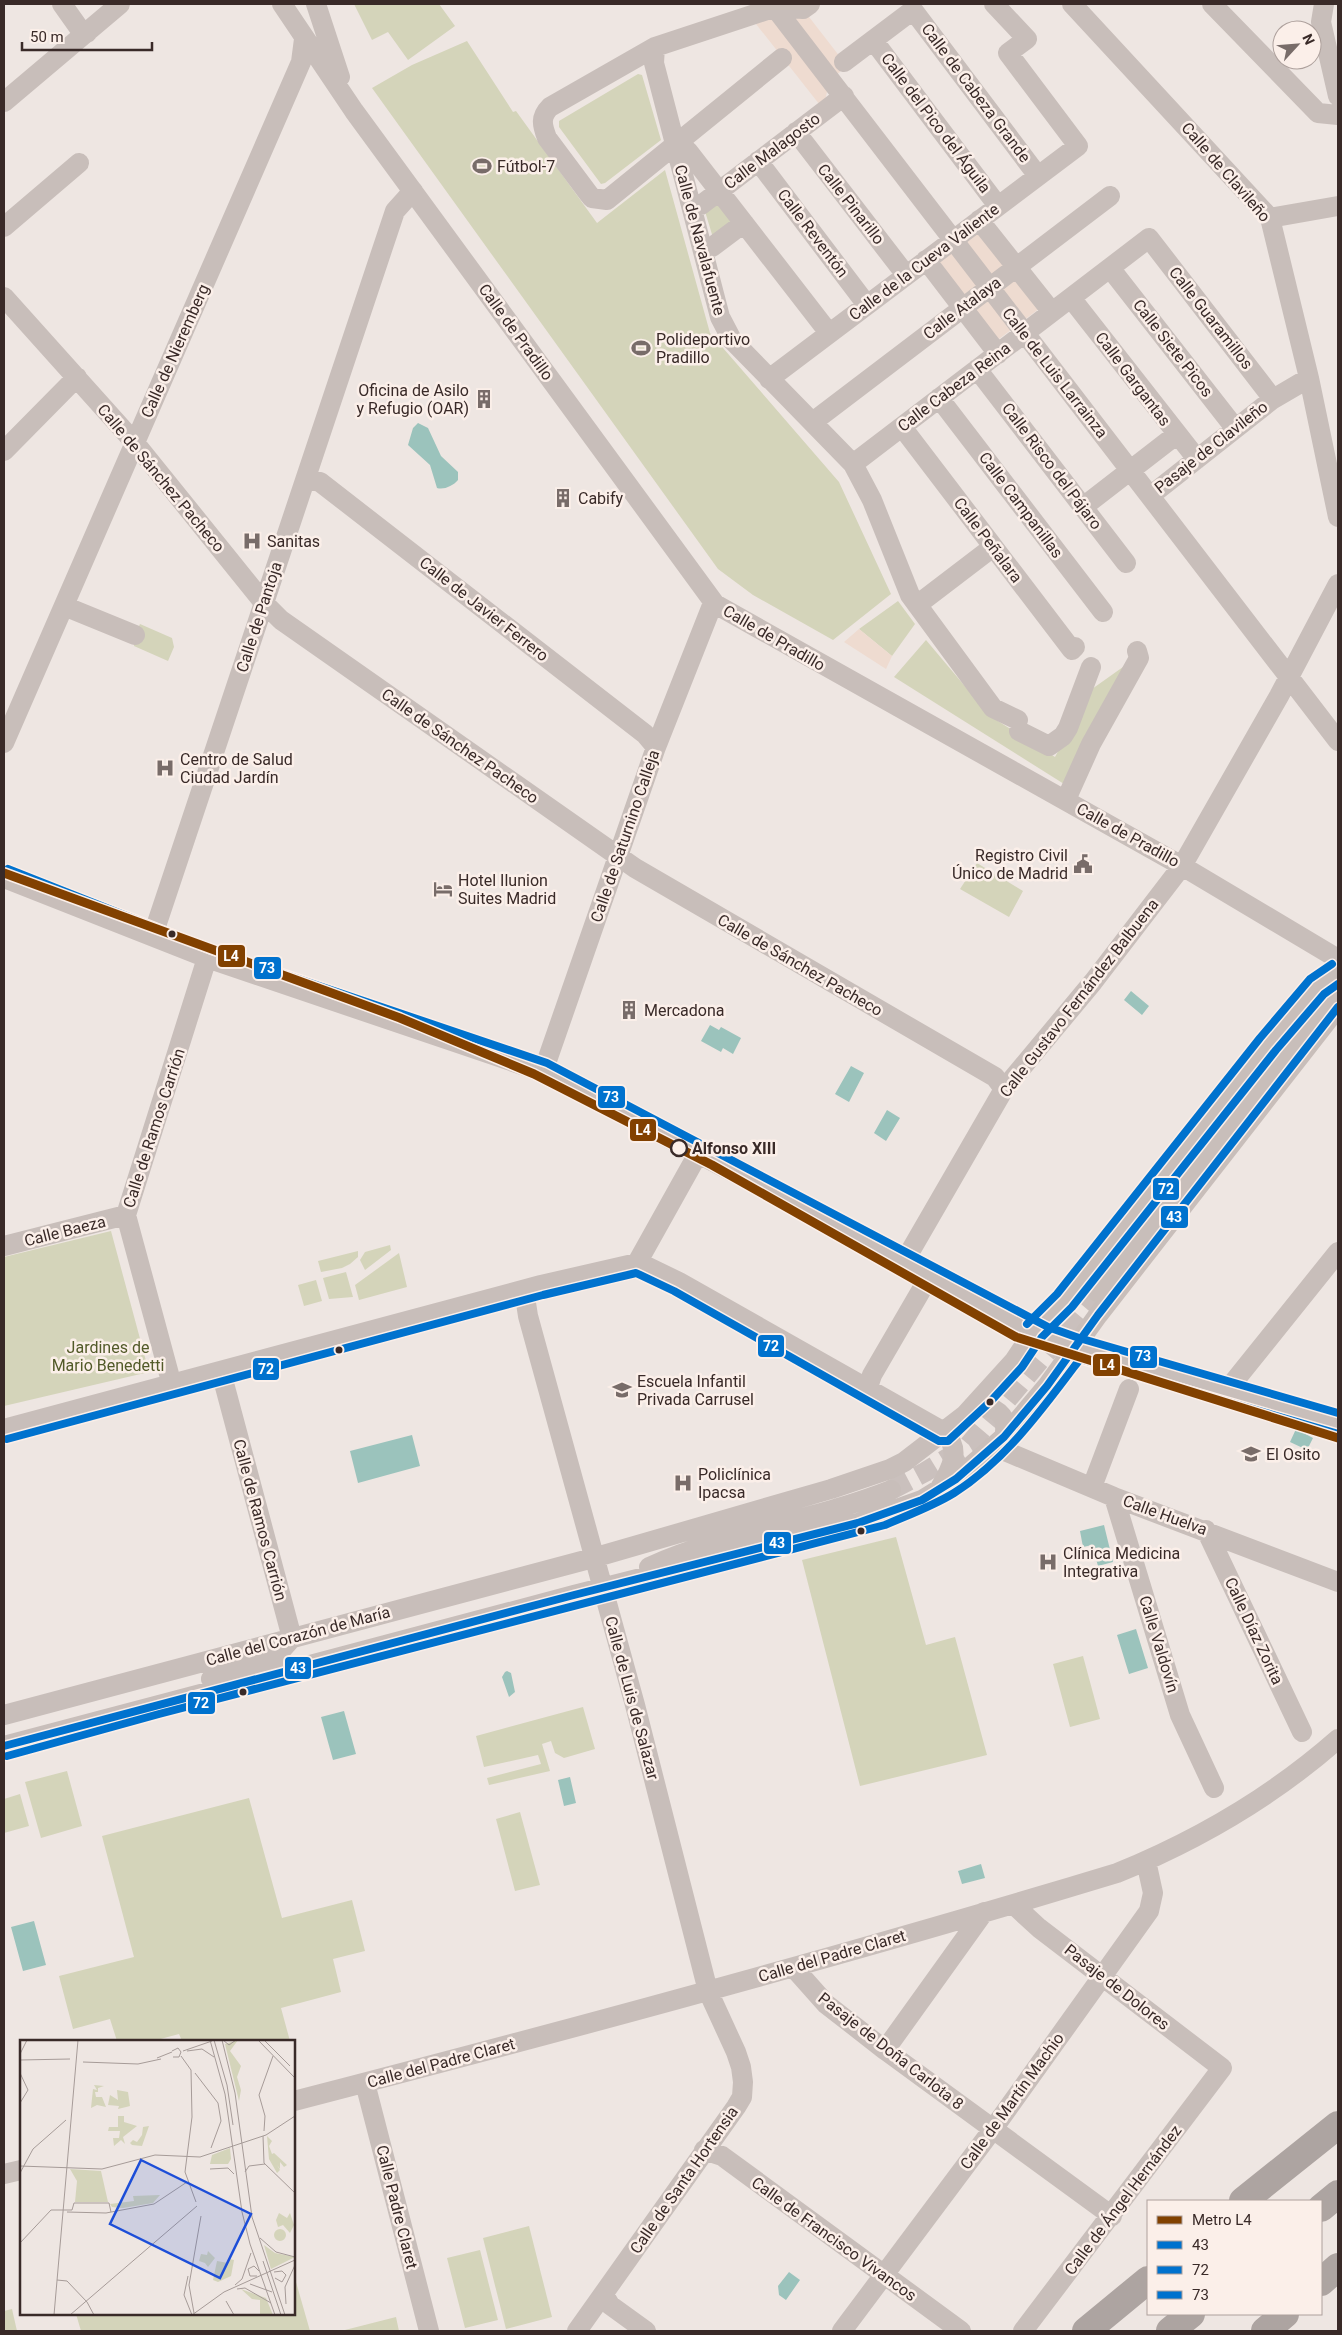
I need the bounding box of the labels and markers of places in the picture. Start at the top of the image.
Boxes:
sports icon: Fútbol-7 [471,155,493,177]
place label: Fútbol-7 [497,157,555,176]
place label: Polideportivo Pradillo [656,330,750,367]
sports icon: Polideportivo Pradillo [630,337,652,359]
place label: Oficina de Asilo y Refugio (OAR) [357,381,469,418]
building icon: Oficina de Asilo y Refugio (OAR) [473,388,495,410]
building icon: Cabify [552,487,574,509]
place label: Cabify [578,489,624,508]
hospital icon: Sanitas [241,530,263,552]
place label: Sanitas [267,532,320,551]
place label: Centro de Salud Ciudad Jardín [180,750,293,787]
hospital icon: Centro de Salud Ciudad Jardín [154,757,176,779]
place label: Registro Civil Único de Madrid [952,846,1068,883]
public building icon: Registro Civil Único de Madrid [1072,853,1094,875]
place label: Hotel Ilunion Suites Madrid [458,871,556,908]
hotel icon: Hotel Ilunion Suites Madrid [432,878,454,900]
unlabelled marker [167,929,177,939]
building icon: Mercadona [618,999,640,1021]
place label: Mercadona [644,1001,725,1020]
marker: Alfonso XIII [670,1139,688,1157]
place label: Alfonso XIII [692,1139,776,1158]
unlabelled marker [334,1345,344,1355]
place label: Escuela Infantil Privada Carrusel [637,1372,754,1409]
school or university icon: Escuela Infantil Privada Carrusel [611,1379,633,1401]
unlabelled marker [985,1397,995,1407]
school or university icon: El Osito [1240,1443,1262,1465]
place label: El Osito [1266,1445,1320,1464]
place label: Policlínica Ipacsa [698,1465,771,1502]
hospital icon: Policlínica Ipacsa [672,1472,694,1494]
unlabelled marker [856,1526,866,1536]
place label: Clínica Medicina Integrativa [1063,1544,1180,1581]
hospital icon: Clínica Medicina Integrativa [1037,1551,1059,1573]
unlabelled marker [238,1687,248,1697]

